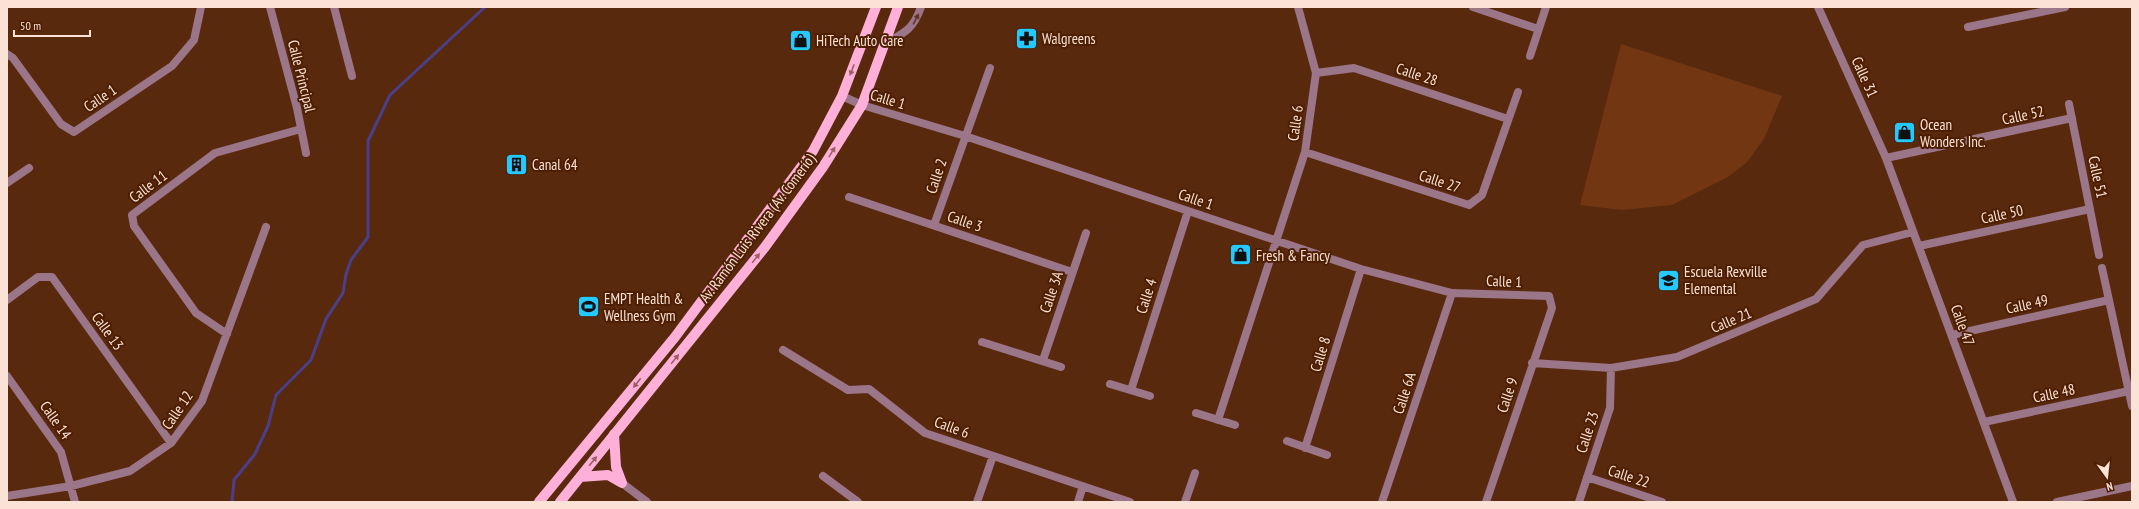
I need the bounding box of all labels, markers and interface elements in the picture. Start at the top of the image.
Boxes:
scale bar [14,12,90,38]
one-way arrow [913,13,919,25]
text: 50 m [20,18,41,33]
pharmacy icon: Walgreens [1013,25,1039,51]
shop icon: HiTech Auto Care [787,27,813,53]
place label: Walgreens [1042,29,1096,48]
place label: HiTech Auto Care [816,31,904,50]
street label: Calle Principal [284,38,320,115]
street label: Calle 31 [1848,54,1882,100]
street label: Calle 28 [1394,58,1440,90]
one-way arrow [849,64,855,76]
street label: Calle 1 [80,80,120,116]
street label: Calle 1 [868,85,908,113]
street label: Calle 52 [2000,101,2046,129]
street label: Calle 6 [1283,104,1307,142]
place label: Ocean Wonders Inc. [1920,115,1986,151]
shop icon: Ocean Wonders Inc. [1892,120,1918,146]
one-way arrow [828,147,836,158]
street label: Av. Ramón Luis Rivera (Av. Comerío) [695,149,820,306]
building icon: Canal 64 [503,151,529,177]
street label: Calle 51 [2084,154,2112,200]
place label: Canal 64 [532,155,578,174]
street label: Calle 2 [921,156,951,196]
street label: Calle 27 [1417,165,1463,197]
street label: Calle 11 [125,166,171,206]
street label: Calle 1 [1176,184,1216,214]
street label: Calle 50 [1979,200,2025,228]
street label: Calle 3 [945,206,985,236]
shop icon: Fresh & Fancy [1227,242,1253,268]
place label: Fresh & Fancy [1256,246,1330,265]
one-way arrow [752,253,761,263]
place label: Escuela Rexville Elemental [1684,262,1767,298]
school or university icon: Escuela Rexville Elemental [1656,267,1682,293]
street label: Calle 3A [1035,268,1067,315]
street label: Calle 1 [1486,271,1522,291]
street label: Calle 4 [1131,276,1161,316]
place label: EMPT Health & Wellness Gym [604,289,683,325]
street label: Calle 49 [2004,290,2050,318]
sports icon: EMPT Health & Wellness Gym [576,294,602,320]
street label: Calle 47 [1947,302,1979,348]
street label: Calle 21 [1708,303,1754,337]
street label: Calle 13 [88,308,128,354]
street label: Calle 8 [1306,334,1334,374]
one-way arrow [670,354,679,364]
street label: Calle 6A [1388,369,1420,416]
street label: Calle 9 [1492,375,1522,415]
one-way arrow [632,378,641,389]
street label: Calle 48 [2031,379,2077,407]
street label: Calle 12 [157,387,197,433]
street label: Calle 14 [36,397,76,443]
street label: Calle 23 [1571,409,1603,455]
street label: Calle 6 [932,412,972,442]
one-way arrow [589,455,598,466]
north arrow [2087,457,2127,497]
street label: Calle 22 [1606,460,1652,492]
text: N [2105,479,2114,494]

